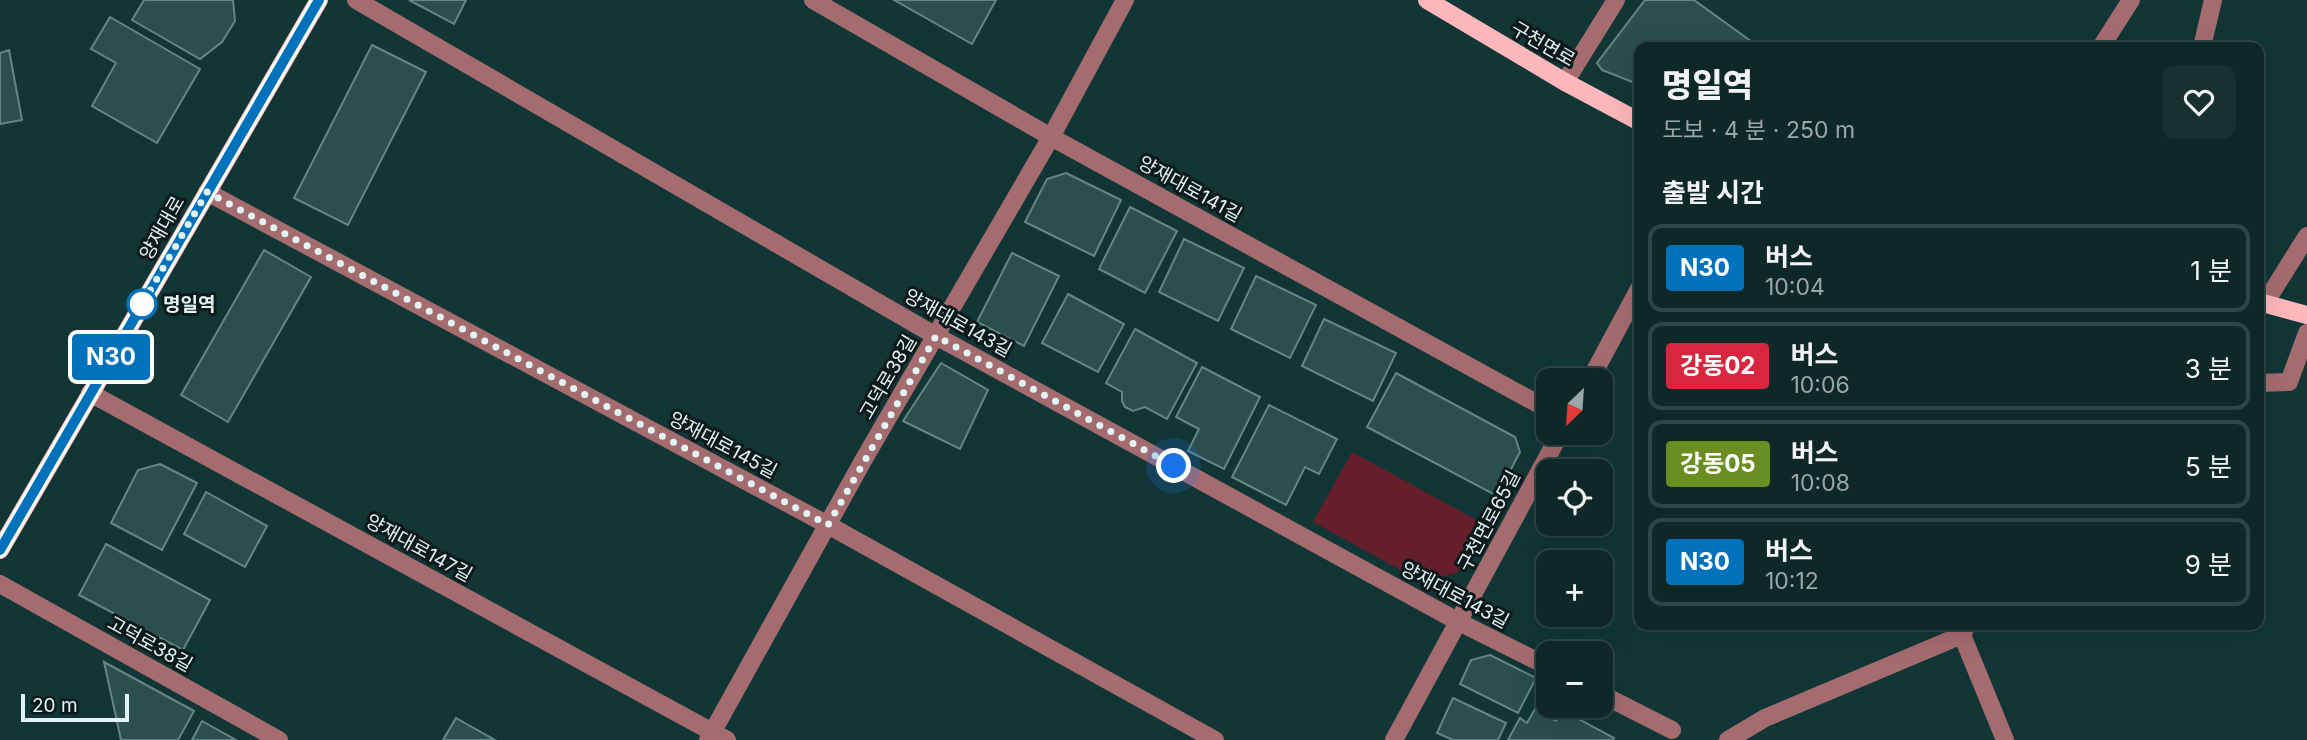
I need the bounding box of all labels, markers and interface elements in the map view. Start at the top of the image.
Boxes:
street label: 구천면로 [1507,17,1579,71]
text: 명일역 [1662,65,1753,105]
button: heart [2162,65,2236,139]
text: 도보 · 4 분 · 250 m [1662,116,1855,144]
street label: 양재대로141길 [1134,151,1246,227]
text: 출발 시간 [1662,177,1764,208]
street label: 양재대로 [135,192,189,264]
text: 버스 [1765,241,1813,272]
text: N30 [1680,253,1730,282]
text: 1 분 [2190,255,2232,286]
text: 10:04 [1765,273,1825,301]
street label: 양재대로143길 [900,284,1016,362]
marker: 명일역 [127,289,157,319]
place label: 명일역 [163,293,215,316]
street label: 고덕로38길 [855,331,921,423]
line badge: N30 [71,334,151,380]
text: 버스 [1790,339,1838,370]
text: N30 [86,342,136,371]
text: 강동02 [1680,351,1755,380]
text: 3 분 [2185,353,2232,384]
north arrow [1536,368,1614,444]
map controls [1536,368,1613,718]
text: 10:06 [1790,371,1850,399]
street label: 양재대로145길 [665,407,781,483]
text: 버스 [1791,437,1839,468]
your location [1156,448,1191,483]
text: 강동05 [1680,449,1756,478]
text: 5 분 [2185,451,2232,482]
button: locate [1536,459,1613,536]
street label: 구천면로65길 [1453,467,1525,575]
text: 10:08 [1791,469,1850,497]
street label: 양재대로147길 [362,509,476,587]
text: 버스 [1765,535,1813,566]
text: N30 [1680,547,1730,576]
text: 9 분 [2185,549,2232,580]
button: + [1536,550,1613,627]
street label: 양재대로143길 [1397,557,1513,633]
text: 10:12 [1765,567,1819,595]
street label: 고덕로38길 [104,611,196,677]
button: − [1536,641,1613,718]
scale bar [21,691,130,723]
text: 20 m [32,694,78,717]

